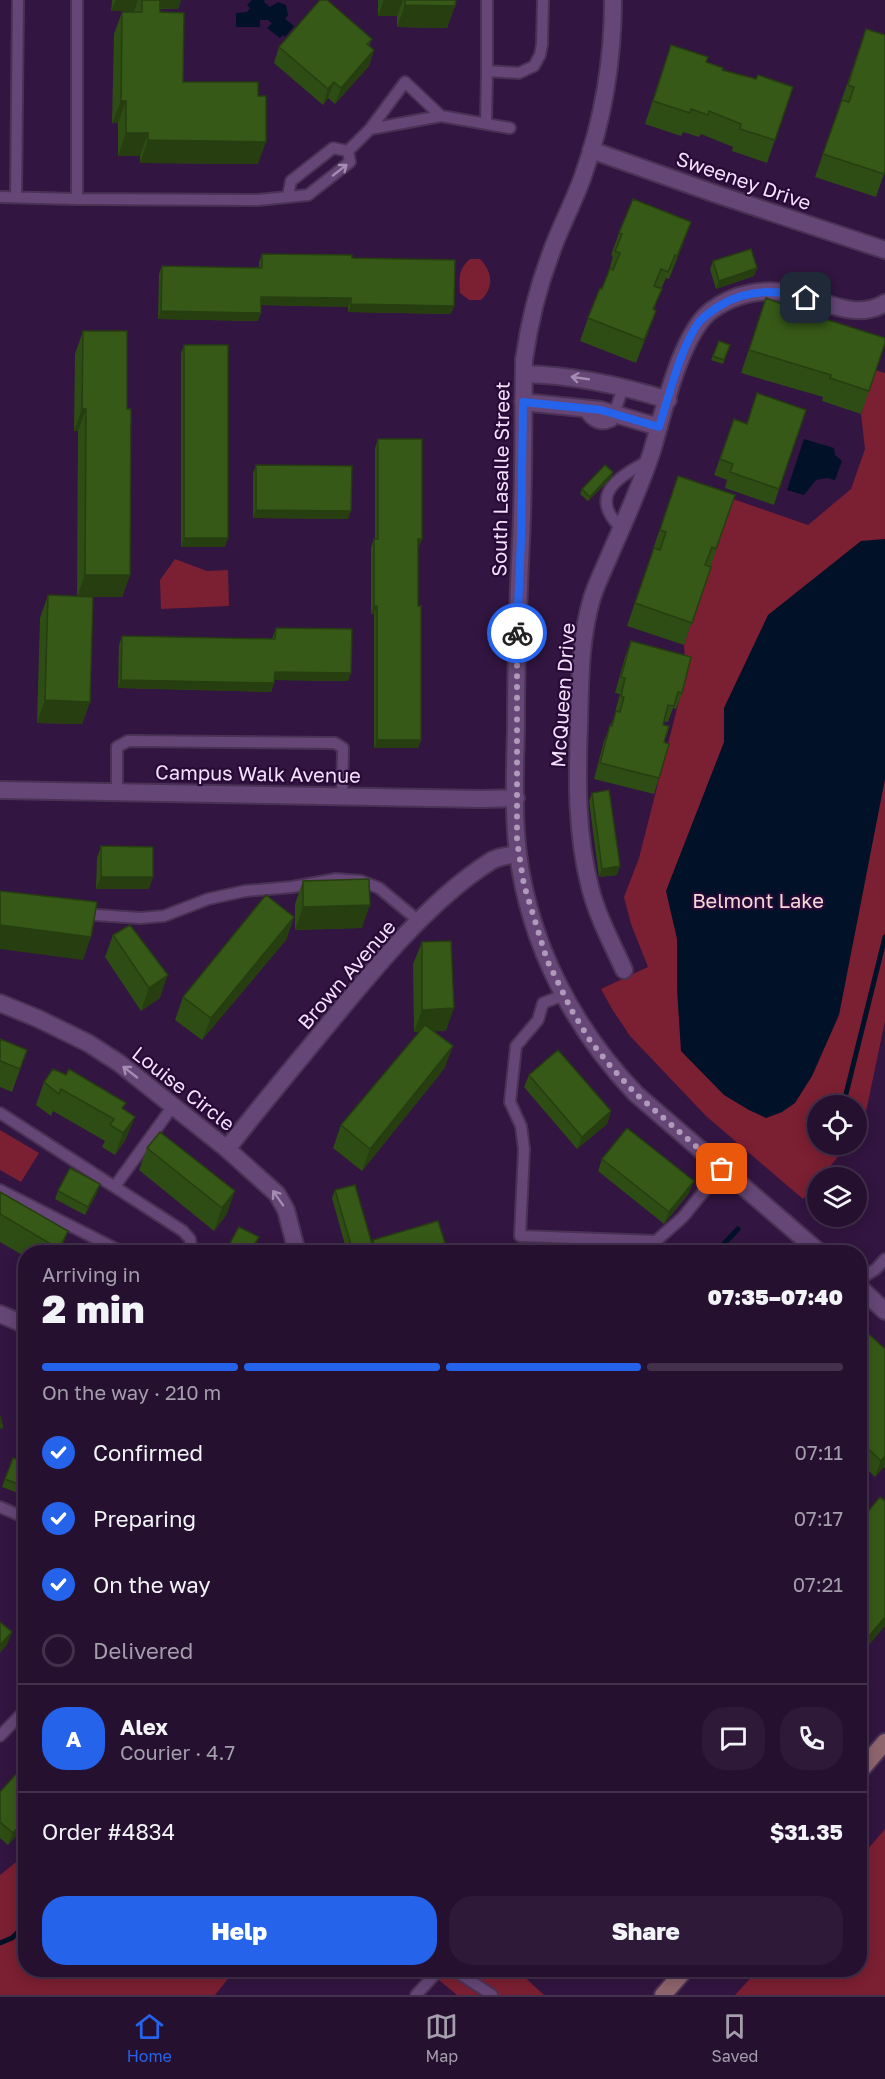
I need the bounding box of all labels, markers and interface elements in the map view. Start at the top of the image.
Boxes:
street label: Sweeney Drive [673,146,815,214]
one-way arrow [332,163,348,176]
pin [780,272,831,323]
icon: home [789,281,822,314]
one-way arrow [570,372,590,383]
street label: South Lasalle Street [486,381,514,577]
courier [487,603,547,663]
icon: bike [501,617,534,650]
street label: McQueen Drive [545,622,579,768]
street label: Campus Walk Avenue [155,759,361,787]
park label: Belmont Lake [692,888,824,912]
street label: Brown Avenue [292,914,400,1034]
street label: Louise Circle [128,1041,240,1135]
one-way arrow [122,1066,138,1079]
map controls [807,1095,867,1227]
button: locate [807,1095,867,1155]
pin [696,1143,747,1194]
icon: bag [705,1152,738,1185]
button: layers [807,1167,867,1227]
one-way arrow [272,1190,284,1206]
text: Arriving in [42,1262,140,1286]
text: 07:35–07:40 [707,1283,843,1310]
text: 2 min [42,1285,145,1332]
text: On the way · 210 m [42,1380,221,1404]
icon: check [42,1436,75,1469]
text: Confirmed [93,1439,203,1466]
text: 07:11 [795,1440,843,1464]
icon: check [42,1502,75,1535]
text: Preparing [93,1505,196,1532]
text: 07:17 [794,1506,843,1530]
icon: check [42,1568,75,1601]
text: On the way [93,1571,211,1598]
text: 07:21 [793,1572,843,1596]
text: Delivered [93,1637,193,1664]
button: chat [702,1707,765,1770]
button: phone [780,1707,843,1770]
text: Alex [120,1713,168,1740]
text: A [66,1725,81,1752]
text: Courier · 4.7 [120,1740,235,1764]
text: Order #4834 [42,1818,175,1845]
text: $31.35 [770,1818,843,1845]
button: Help [42,1896,437,1965]
button: Share [449,1896,843,1965]
tab: Home [127,2010,172,2066]
tab: Map [425,2010,458,2066]
tab: Saved [712,2010,758,2066]

